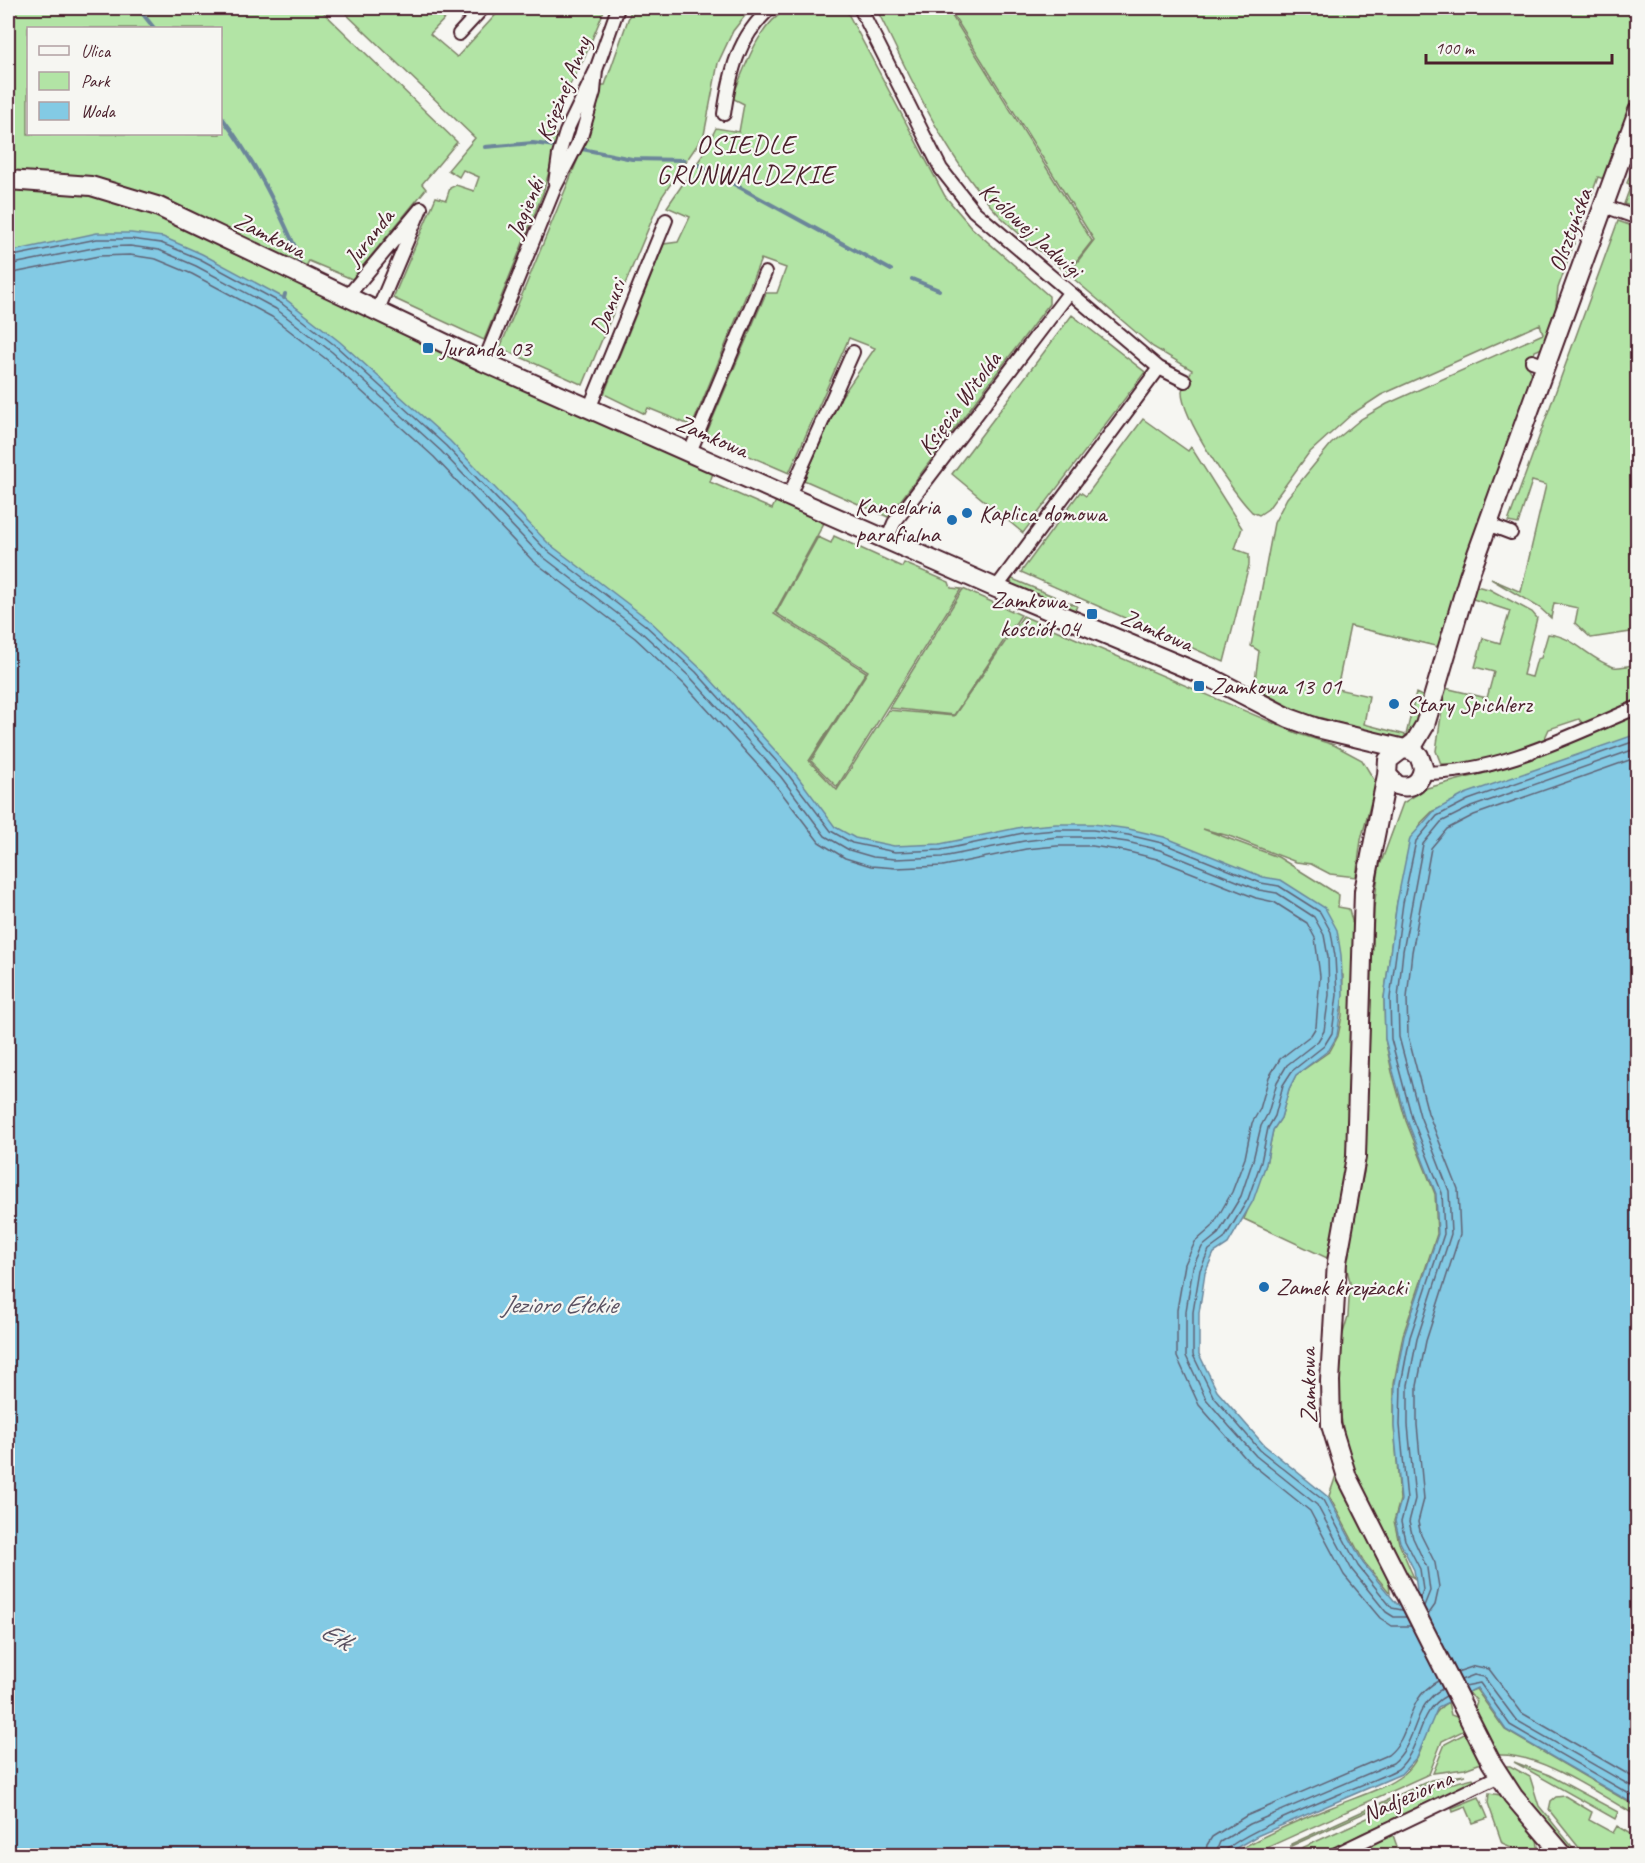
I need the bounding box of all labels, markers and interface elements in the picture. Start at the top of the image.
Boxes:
legend [27,27,222,135]
scale bar [1426,27,1612,65]
street label: Księżnej Anny [528,31,598,146]
text: 100 m [1435,37,1476,59]
text: Ulica [81,40,112,62]
text: Park [81,70,111,92]
text: Woda [81,100,116,122]
district label: OSIEDLE GRUNWALDZKIE [657,128,837,191]
street label: Jagienki [499,171,552,244]
street label: Królowej Jadwigi [973,176,1091,286]
street label: Olsztyńska [1541,183,1599,276]
street label: Juranda [337,201,402,272]
street label: Zamkowa [230,205,312,266]
street label: Danusi [583,272,634,339]
place label: Juranda 03 [439,333,534,363]
marker: Juranda 03 [421,341,435,355]
street label: Księcia Witolda [911,344,1008,460]
street label: Zamkowa [671,407,755,465]
place label: Kancelaria parafialna [855,491,942,549]
place label: Kaplica domowa [979,498,1108,528]
marker: Kaplica domowa [960,506,974,520]
marker: Kancelaria parafialna [945,513,959,527]
place label: Zamkowa - kościół 04 [991,585,1082,643]
street label: Zamkowa [1116,601,1200,659]
marker: Zamkowa - kościół 04 [1085,607,1099,621]
place label: Zamkowa 13 01 [1211,671,1342,701]
marker: Zamkowa 13 01 [1192,679,1206,693]
place label: Stary Spichlerz [1406,689,1533,719]
marker: Stary Spichlerz [1387,697,1401,711]
place label: Zamek krzyżacki [1276,1272,1410,1302]
marker: Zamek krzyżacki [1257,1280,1271,1294]
water label: Jezioro Ełckie [500,1288,620,1321]
street label: Zamkowa [1292,1346,1324,1424]
water label: Ełk [315,1614,361,1660]
street label: Nadjeziorna [1357,1762,1458,1829]

